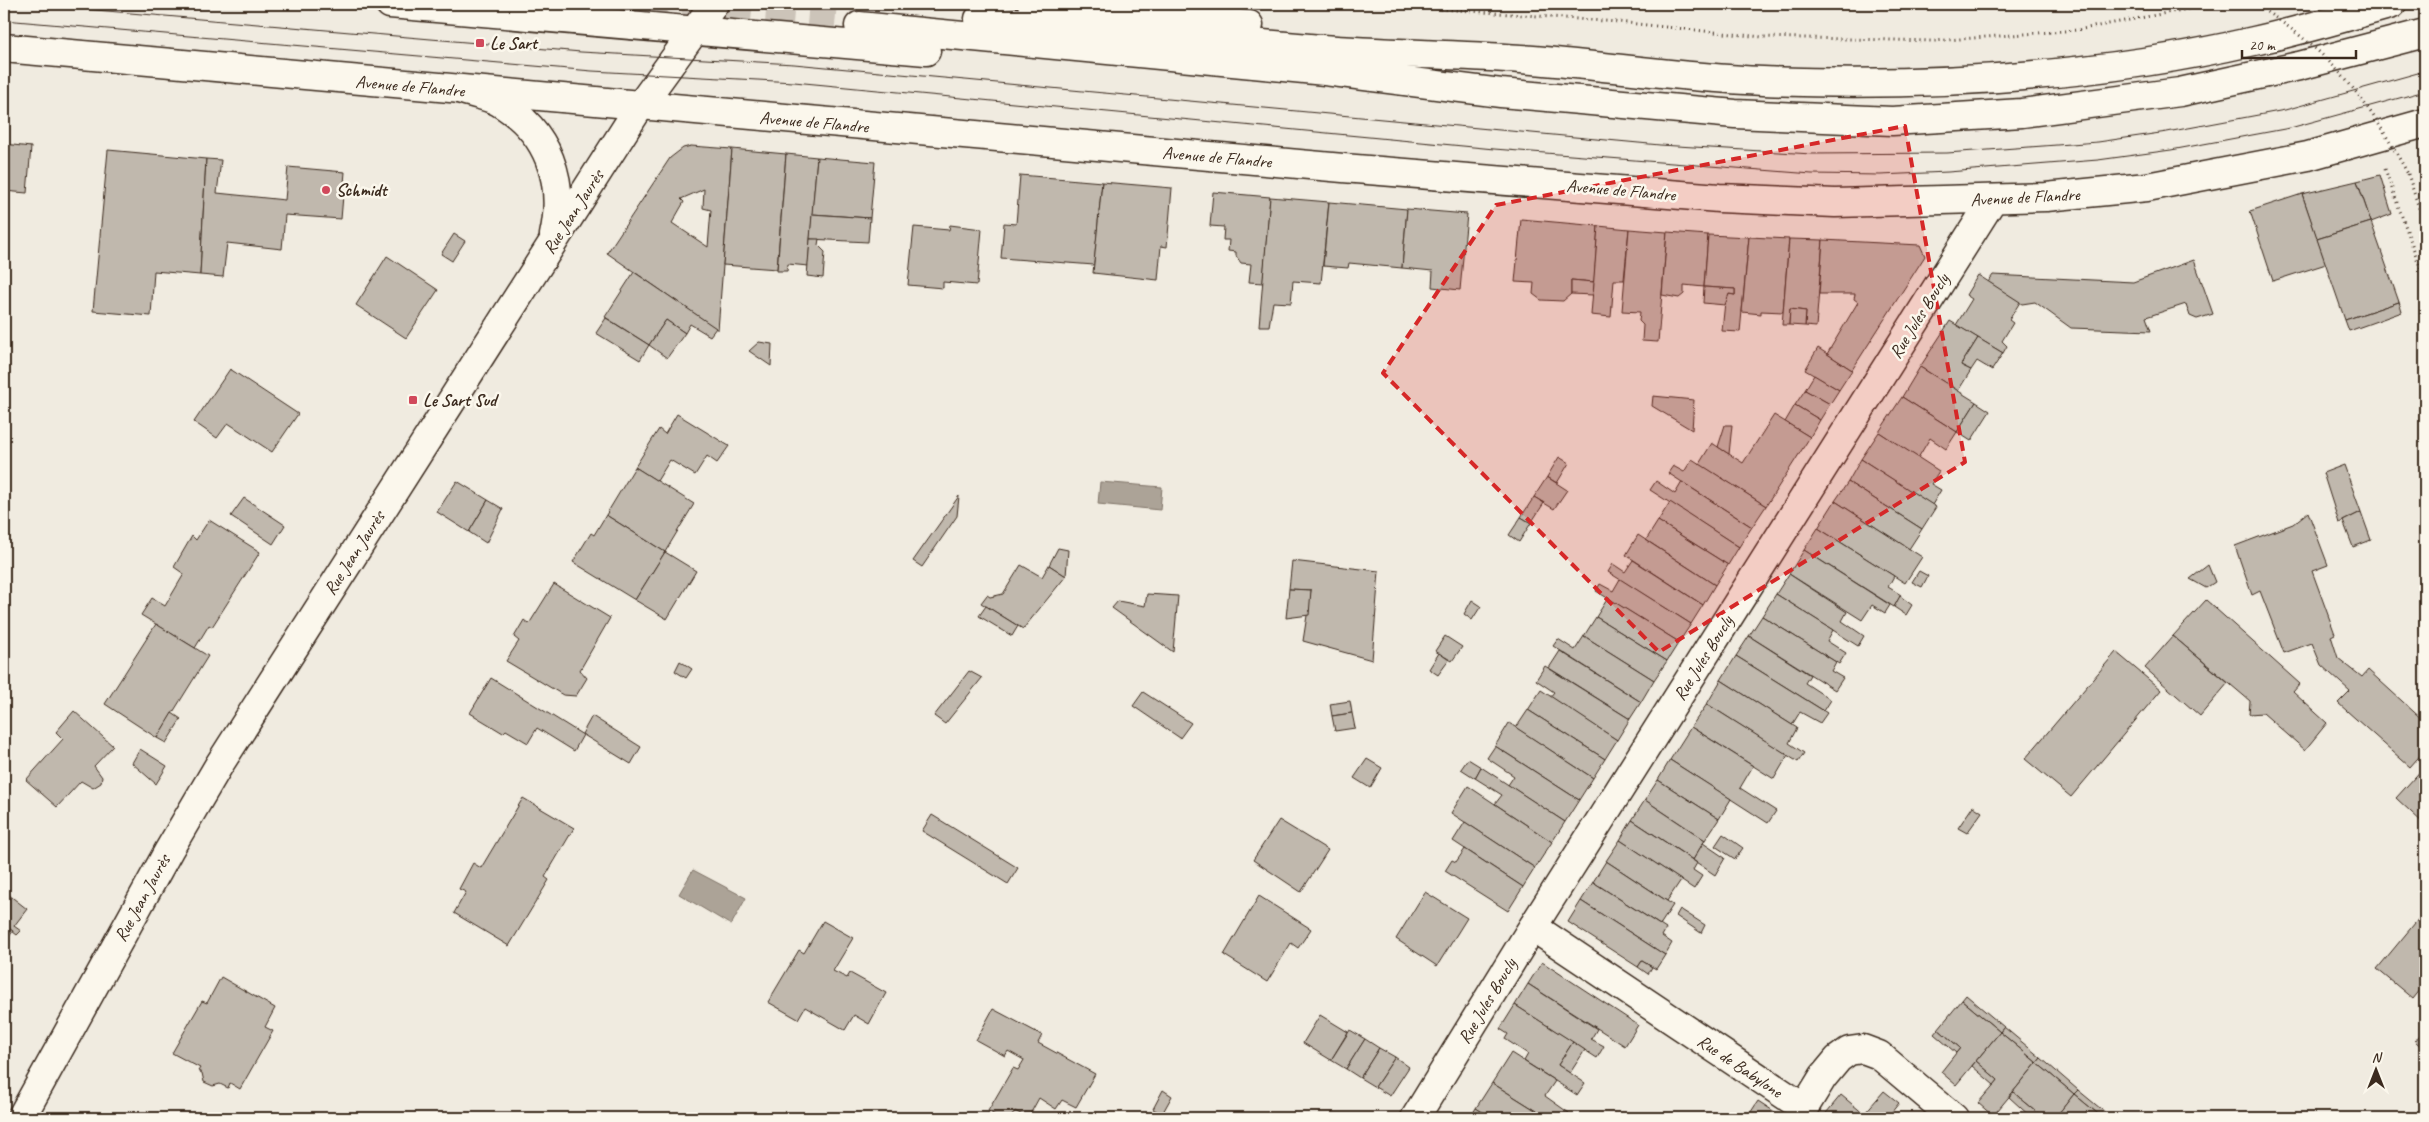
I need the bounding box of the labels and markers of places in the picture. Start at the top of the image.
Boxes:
place label: Le Sart [490,32,539,54]
marker: Le Sart [474,37,486,49]
place label: Schmidt [336,179,388,201]
marker: Schmidt [320,184,332,196]
place label: Le Sart Sud [423,389,499,411]
marker: Le Sart Sud [407,394,419,406]

